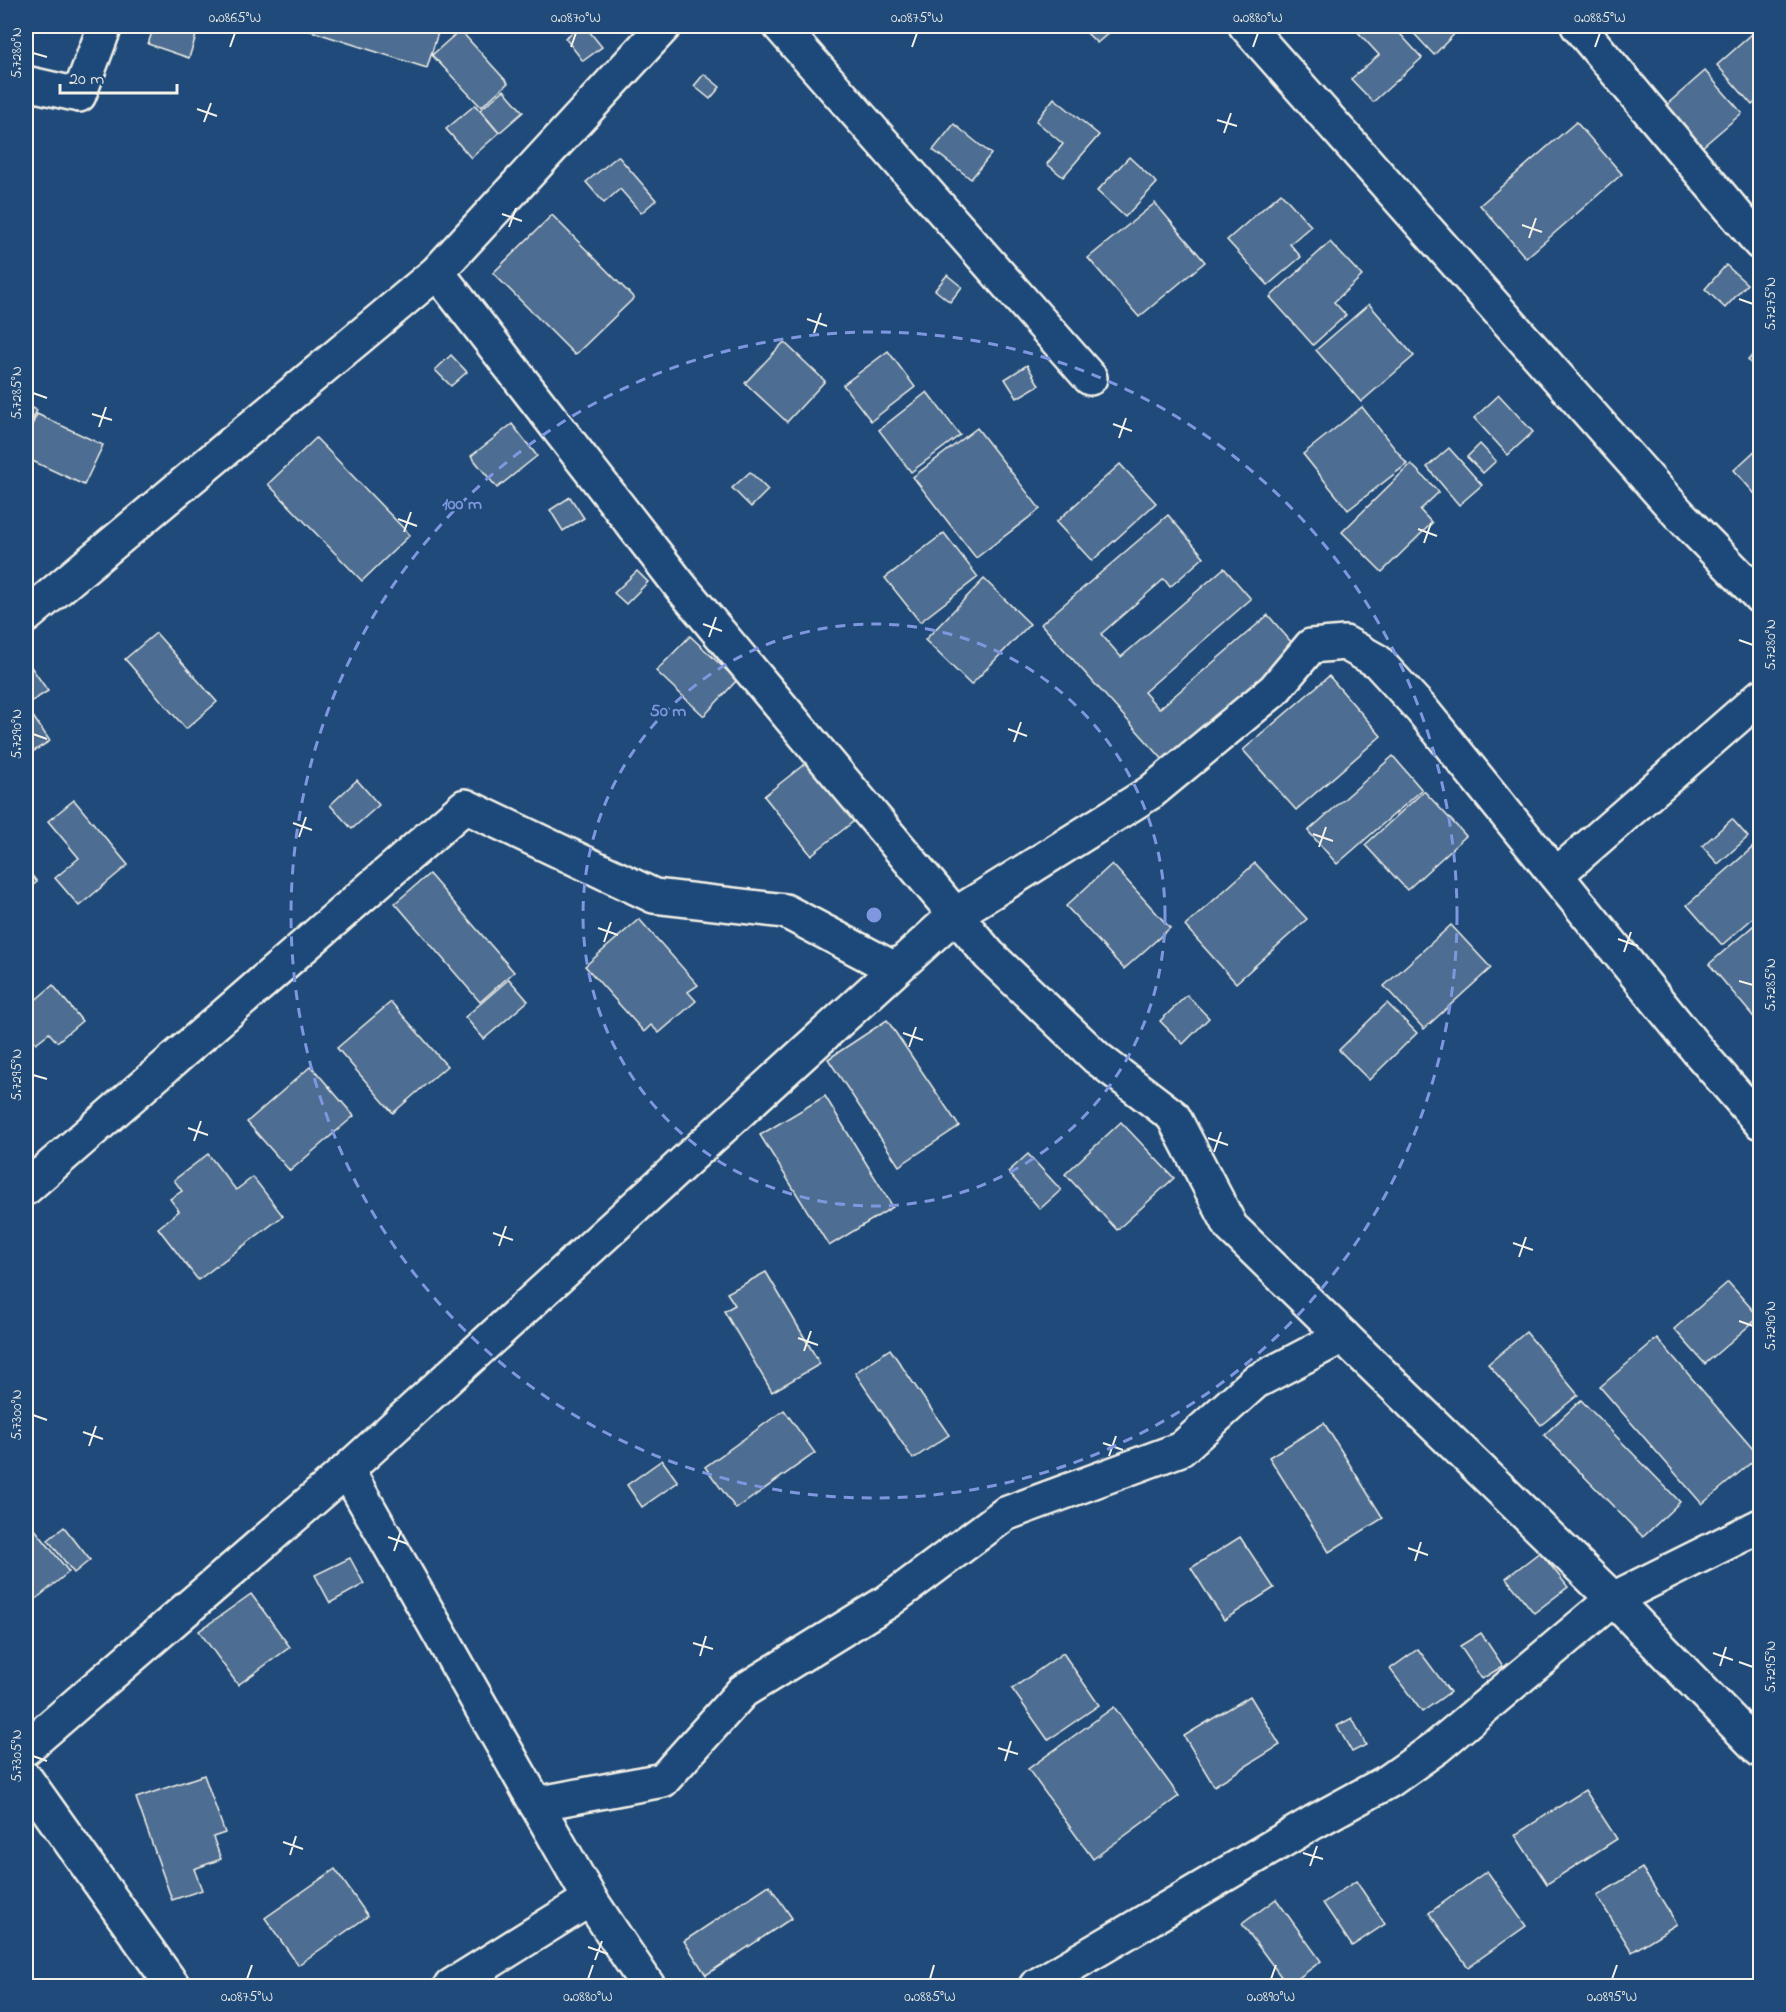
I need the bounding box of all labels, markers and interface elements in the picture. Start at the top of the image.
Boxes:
text: 0.0865°W [209,7,261,29]
text: 0.0870°W [551,7,601,29]
text: 0.0875°W [891,7,943,29]
text: 0.0880°W [1233,7,1283,29]
text: 0.0885°W [1574,7,1626,29]
text: 5.7280°N [6,27,28,79]
scale bar [60,57,177,95]
text: 20 m [69,67,104,93]
text: 5.7275°N [1760,277,1782,331]
text: 5.7285°N [6,366,28,420]
text: 100 m [442,492,482,518]
text: 5.7280°N [1760,619,1782,671]
text: 50 m [650,699,686,725]
text: 5.7290°N [6,709,28,759]
centre of rings [864,905,884,925]
text: 5.7285°N [1760,958,1782,1012]
text: 5.7295°N [6,1049,28,1101]
text: 5.7290°N [1760,1301,1782,1351]
text: 5.7300°N [6,1389,28,1441]
text: 5.7295°N [1760,1641,1782,1693]
text: 5.7305°N [6,1729,28,1783]
text: 0.0875°W [221,1986,273,2008]
text: 0.0880°W [563,1986,613,2008]
text: 0.0885°W [904,1986,956,2008]
text: 0.0890°W [1247,1986,1295,2008]
text: 0.0895°W [1587,1986,1637,2008]

